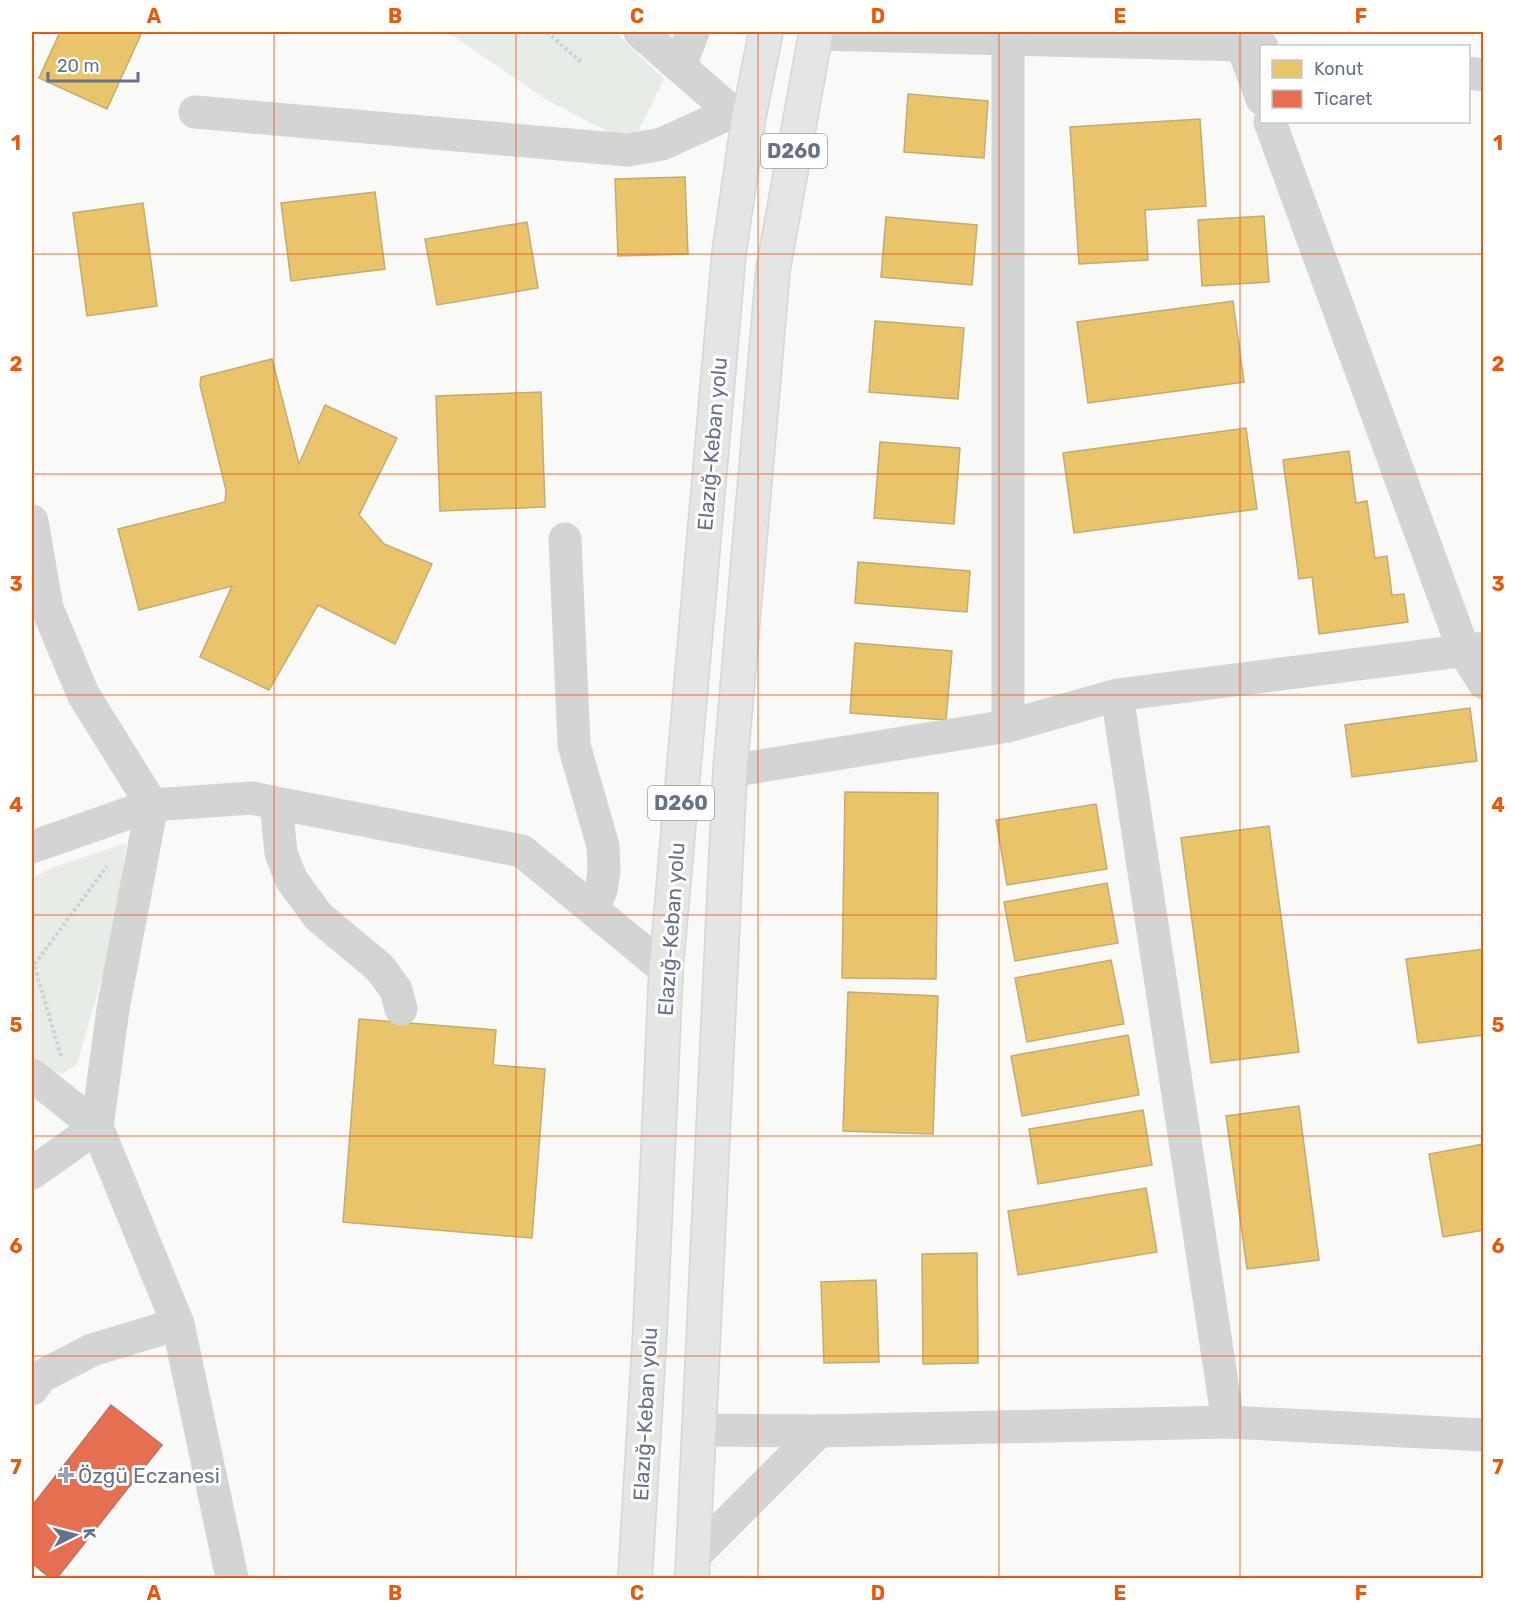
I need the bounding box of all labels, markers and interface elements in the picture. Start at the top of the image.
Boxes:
text: A [147,4,162,28]
text: B [388,4,402,28]
text: C [630,4,644,28]
text: D [871,4,885,28]
text: E [1114,4,1126,28]
text: F [1355,4,1367,28]
scale bar [48,45,138,83]
legend [1260,45,1470,123]
text: 20 m [57,55,99,77]
text: Konut [1314,58,1363,80]
text: Ticaret [1314,88,1372,110]
text: 1 [11,131,21,155]
text: 1 [1493,131,1503,155]
road number: D260 [761,134,827,168]
text: 2 [10,352,23,376]
text: 2 [1492,352,1505,376]
street label: Elazığ-Keban yolu [692,356,732,532]
text: 3 [9,572,23,596]
text: 3 [1491,572,1505,596]
road number: D260 [648,786,714,820]
text: 4 [9,793,23,817]
text: 4 [1491,793,1505,817]
street label: Elazığ-Keban yolu [652,841,690,1017]
text: 5 [10,1013,23,1037]
text: 5 [1492,1013,1505,1037]
text: 6 [9,1234,23,1258]
text: 6 [1491,1234,1505,1258]
street label: Elazığ-Keban yolu [628,1327,662,1501]
text: 7 [10,1455,22,1479]
text: 7 [1492,1455,1504,1479]
place label: Özgü Eczanesi [78,1463,220,1488]
marker: Özgü Eczanesi [59,1468,73,1482]
north arrow [45,1505,105,1565]
text: K [79,1527,99,1540]
text: A [147,1581,162,1605]
text: B [388,1581,402,1605]
text: C [630,1581,644,1605]
text: D [871,1581,885,1605]
text: E [1114,1581,1126,1605]
text: F [1355,1581,1367,1605]

